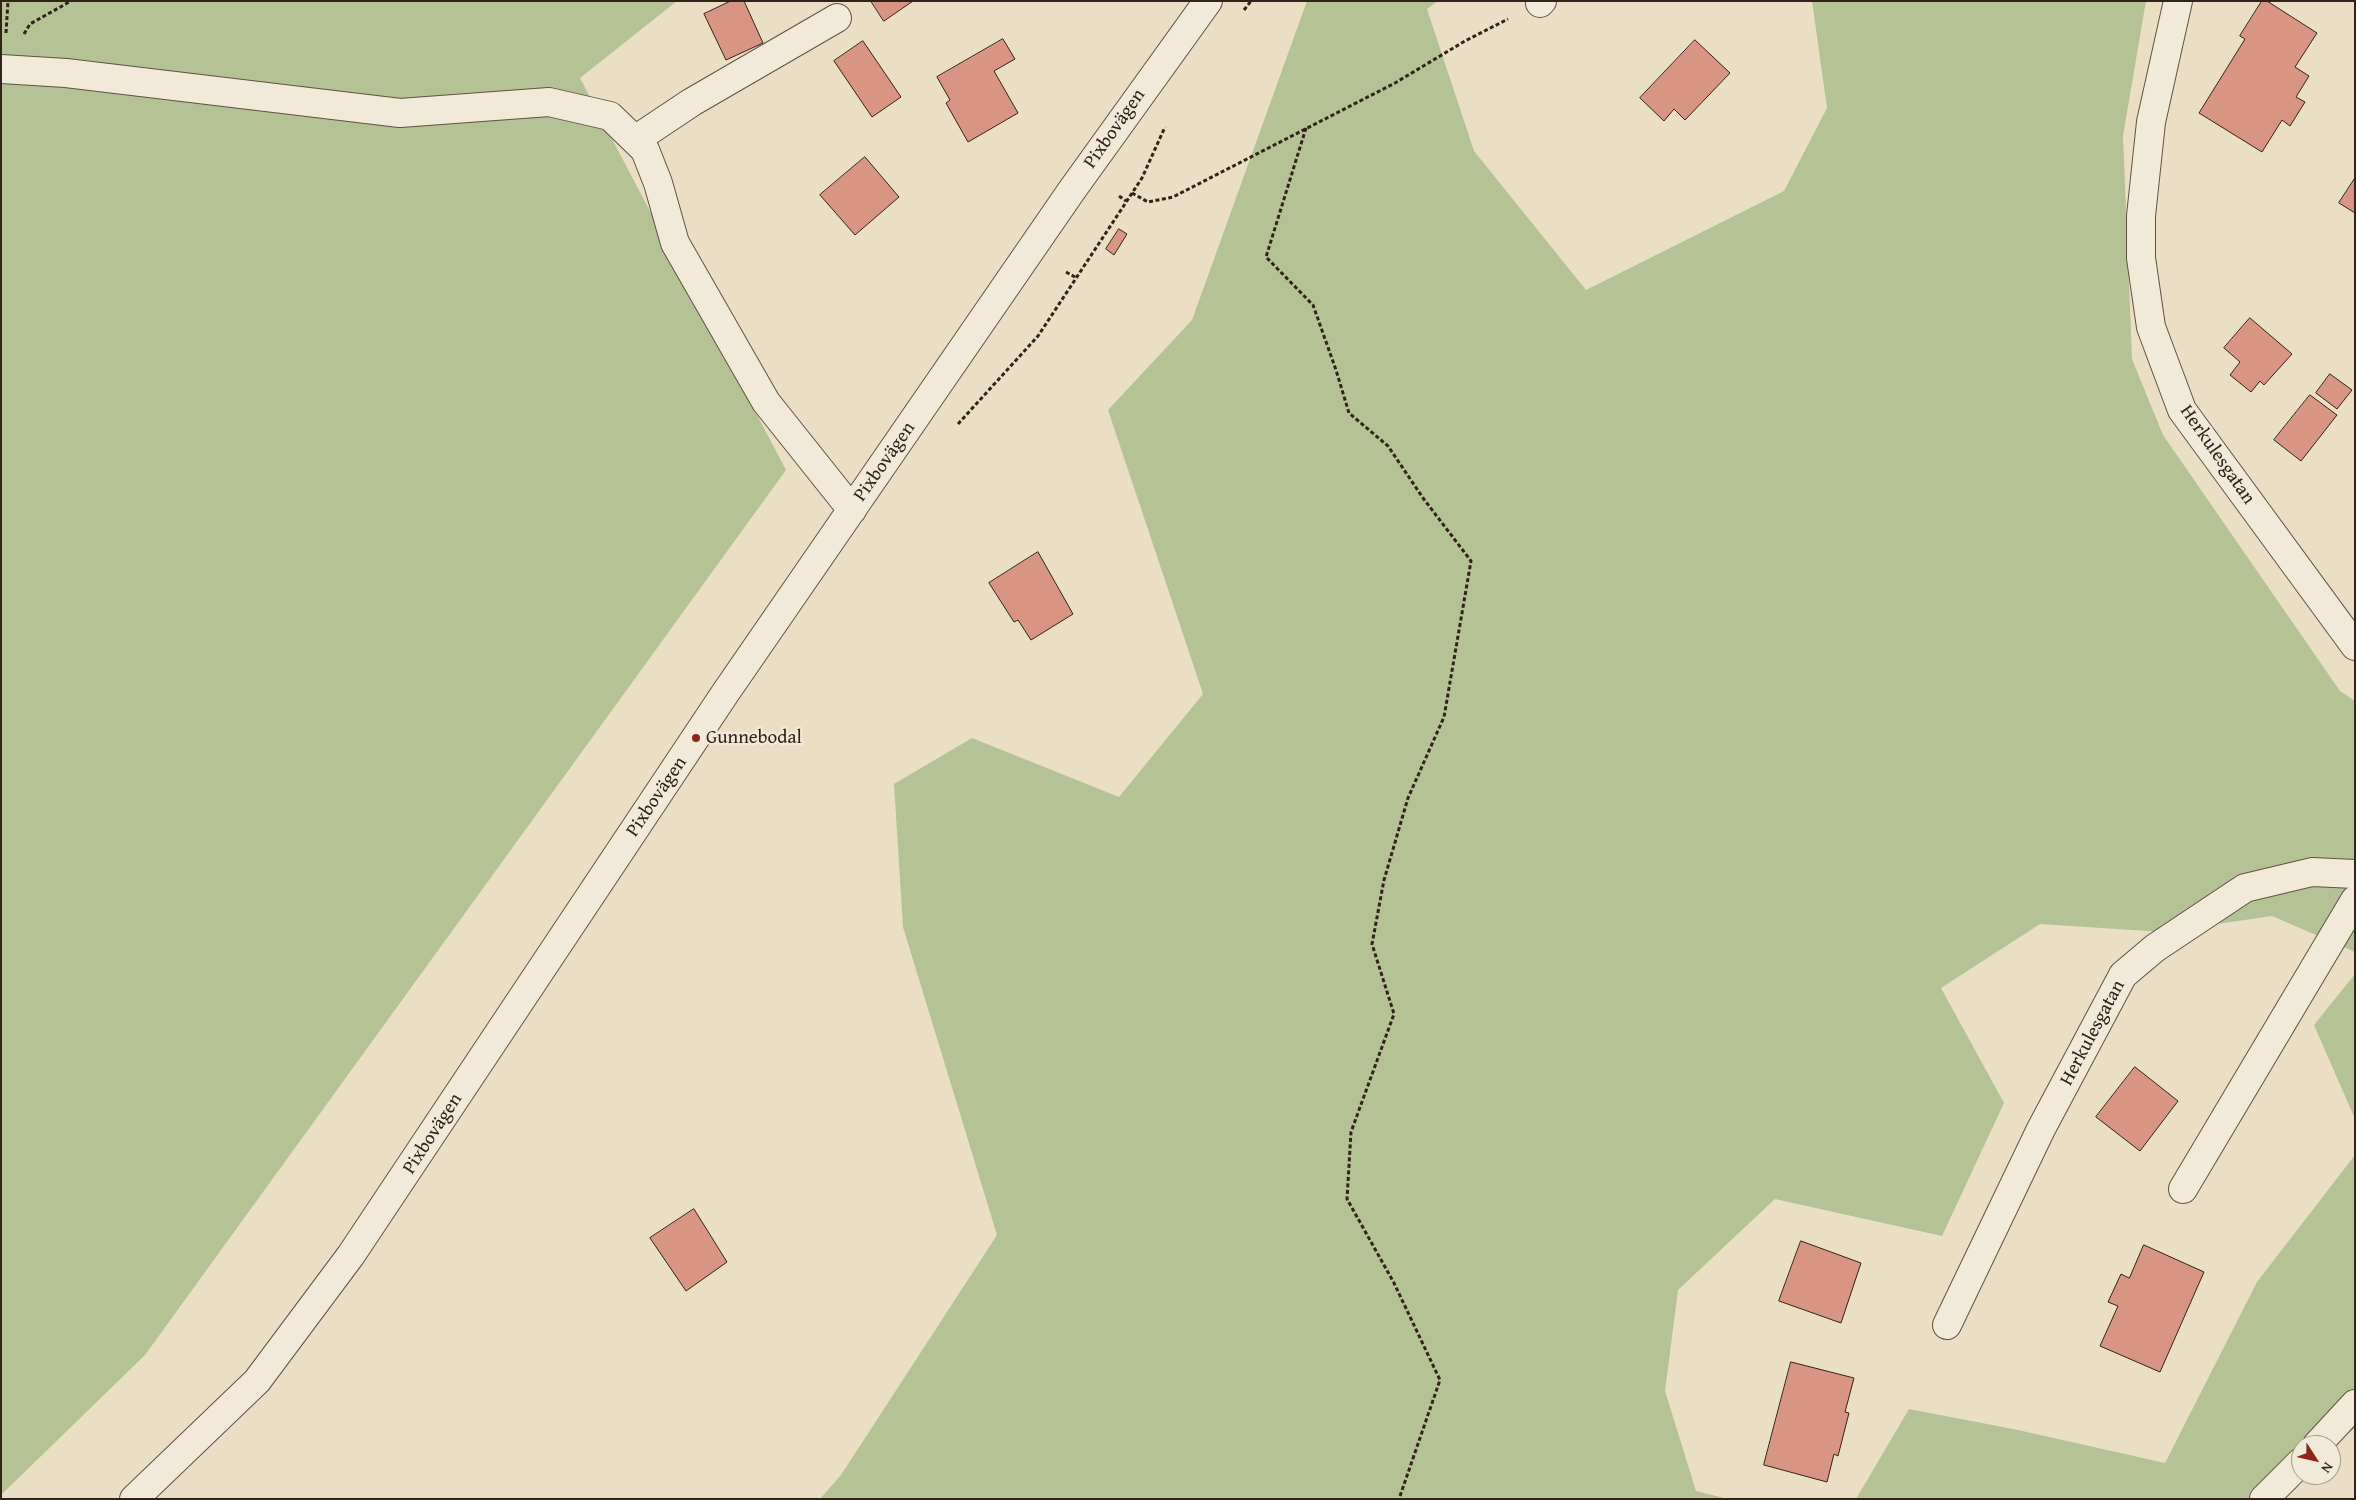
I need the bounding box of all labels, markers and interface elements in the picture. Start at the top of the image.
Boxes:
street label: Pixbovägen [1079,85,1151,173]
street label: Herkulesgatan [2174,401,2260,509]
street label: Pixbovägen [849,418,921,506]
place label: Gunnebodal [706,727,802,749]
marker: Gunnebodal [690,732,702,744]
street label: Pixbovägen [622,753,692,841]
street label: Herkulesgatan [2056,976,2130,1090]
street label: Pixbovägen [398,1089,468,1179]
north arrow [2291,1435,2341,1485]
text: N [2317,1458,2338,1478]

